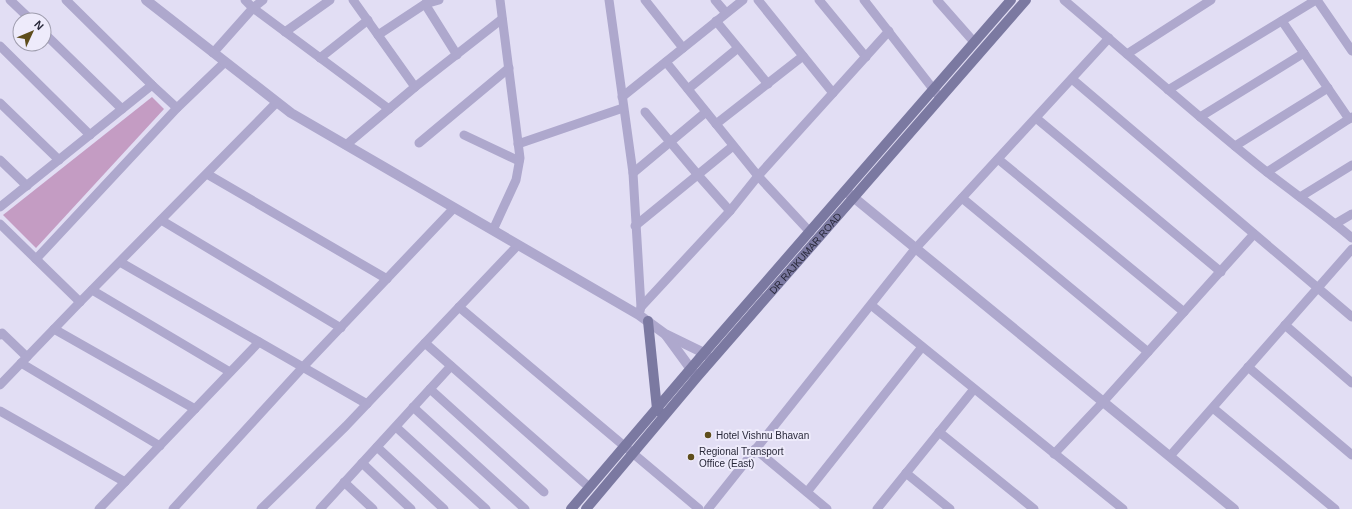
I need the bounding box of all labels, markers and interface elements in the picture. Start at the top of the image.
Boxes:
north arrow [12,12,52,52]
text: N [32,18,46,32]
street label: DR RAJKUMAR ROAD [767,210,844,296]
marker: Hotel Vishnu Bhavan [703,430,713,440]
place label: Hotel Vishnu Bhavan [716,430,809,441]
place label: Regional Transport Office (East) [699,446,784,469]
marker: Regional Transport Office (East) [686,452,696,462]

